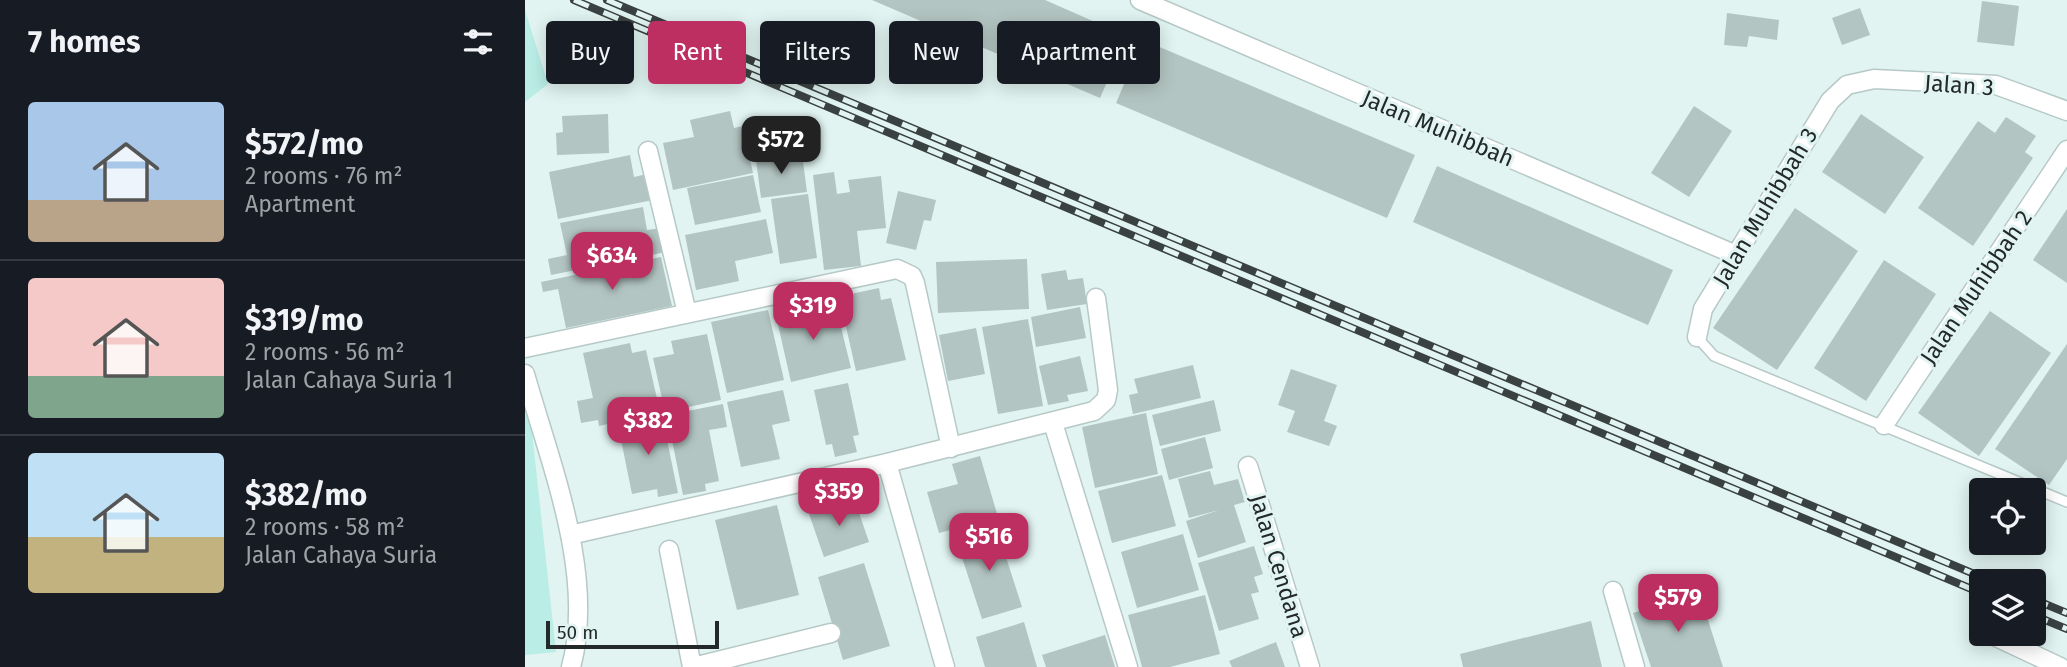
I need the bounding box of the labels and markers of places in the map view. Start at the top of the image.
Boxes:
pin: $572 [740,116,822,176]
pin: $634 [571,232,653,292]
pin: $319 [772,282,854,342]
pin: $382 [607,398,689,457]
pin: $359 [798,468,880,528]
pin: $516 [948,514,1030,573]
pin: $579 [1637,574,1719,634]

